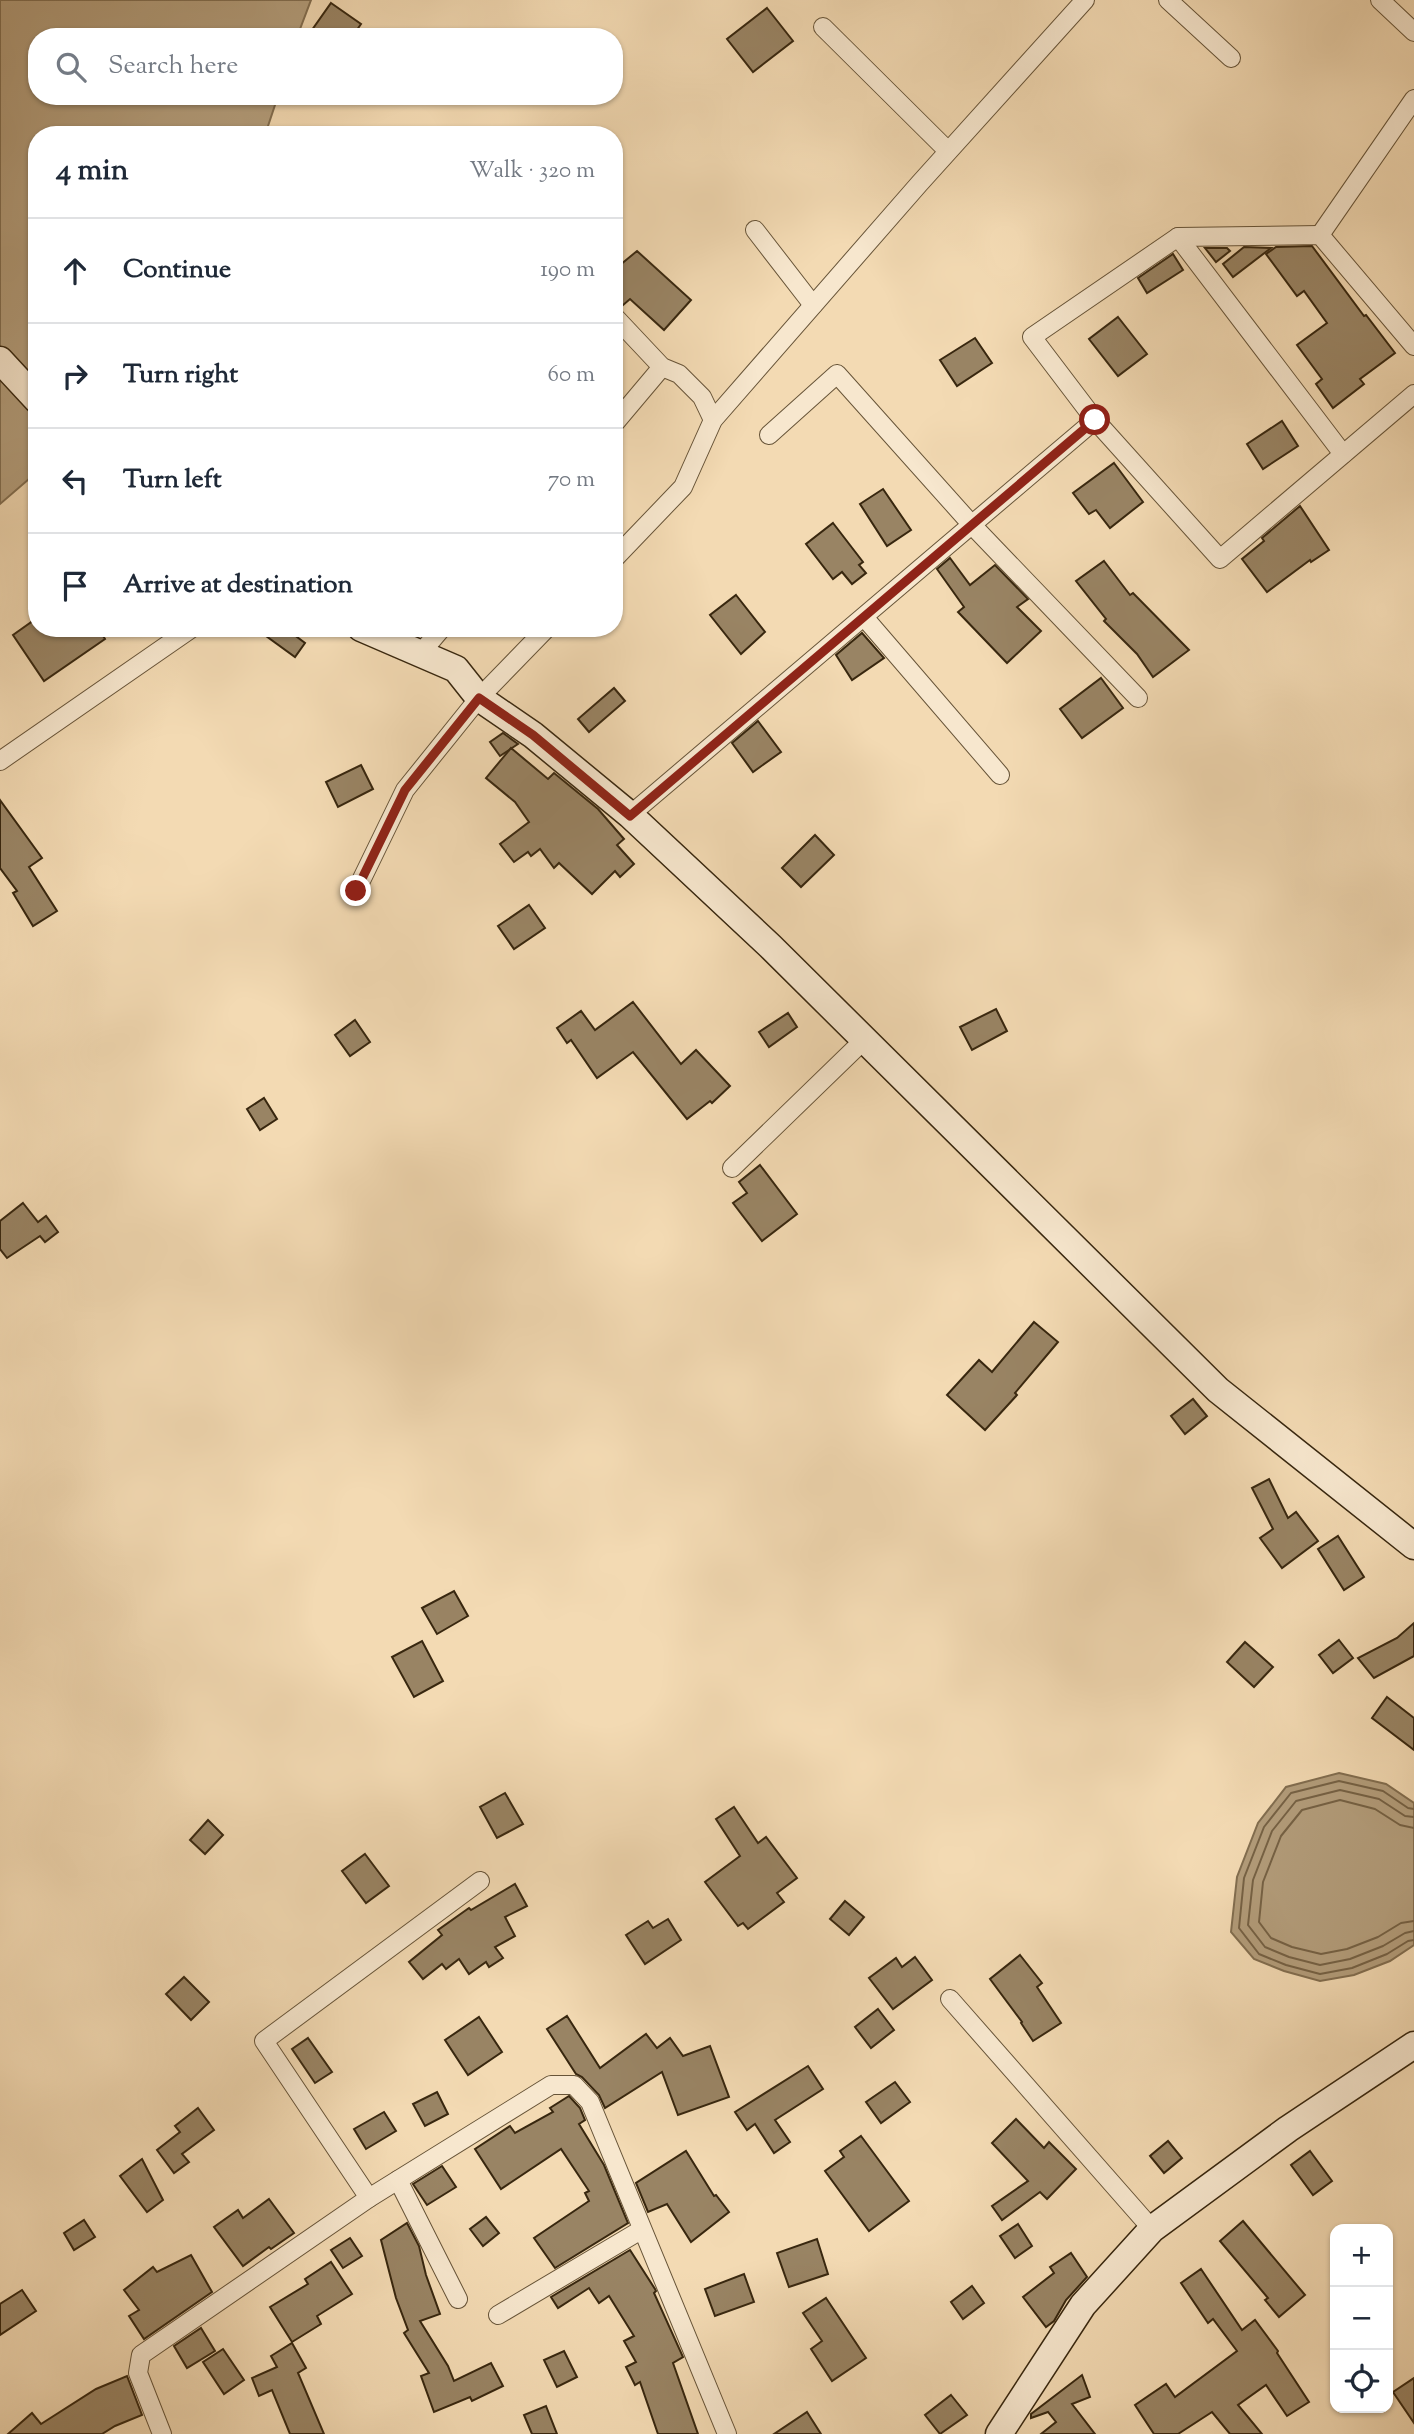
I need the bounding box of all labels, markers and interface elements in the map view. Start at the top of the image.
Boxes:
search box [28,28,623,105]
icon: search [52,48,90,86]
text: Search here [108,48,238,85]
text: 4 min [56,150,129,193]
text: Walk · 320 m [469,155,595,188]
icon: ahead [56,252,94,290]
text: Continue [123,252,231,289]
text: 190 m [540,254,595,287]
icon: right [56,357,94,395]
text: Turn right [123,357,238,394]
text: 60 m [547,359,595,392]
route start [1079,404,1110,435]
icon: left [56,462,94,500]
text: Turn left [123,462,222,499]
text: 70 m [548,464,595,497]
icon: arrive [56,567,94,605]
text: Arrive at destination [123,567,353,604]
route end [340,875,371,906]
map controls [1330,2224,1393,2413]
button: + [1330,2224,1393,2287]
button: − [1330,2287,1393,2350]
button: locate [1330,2350,1393,2413]

